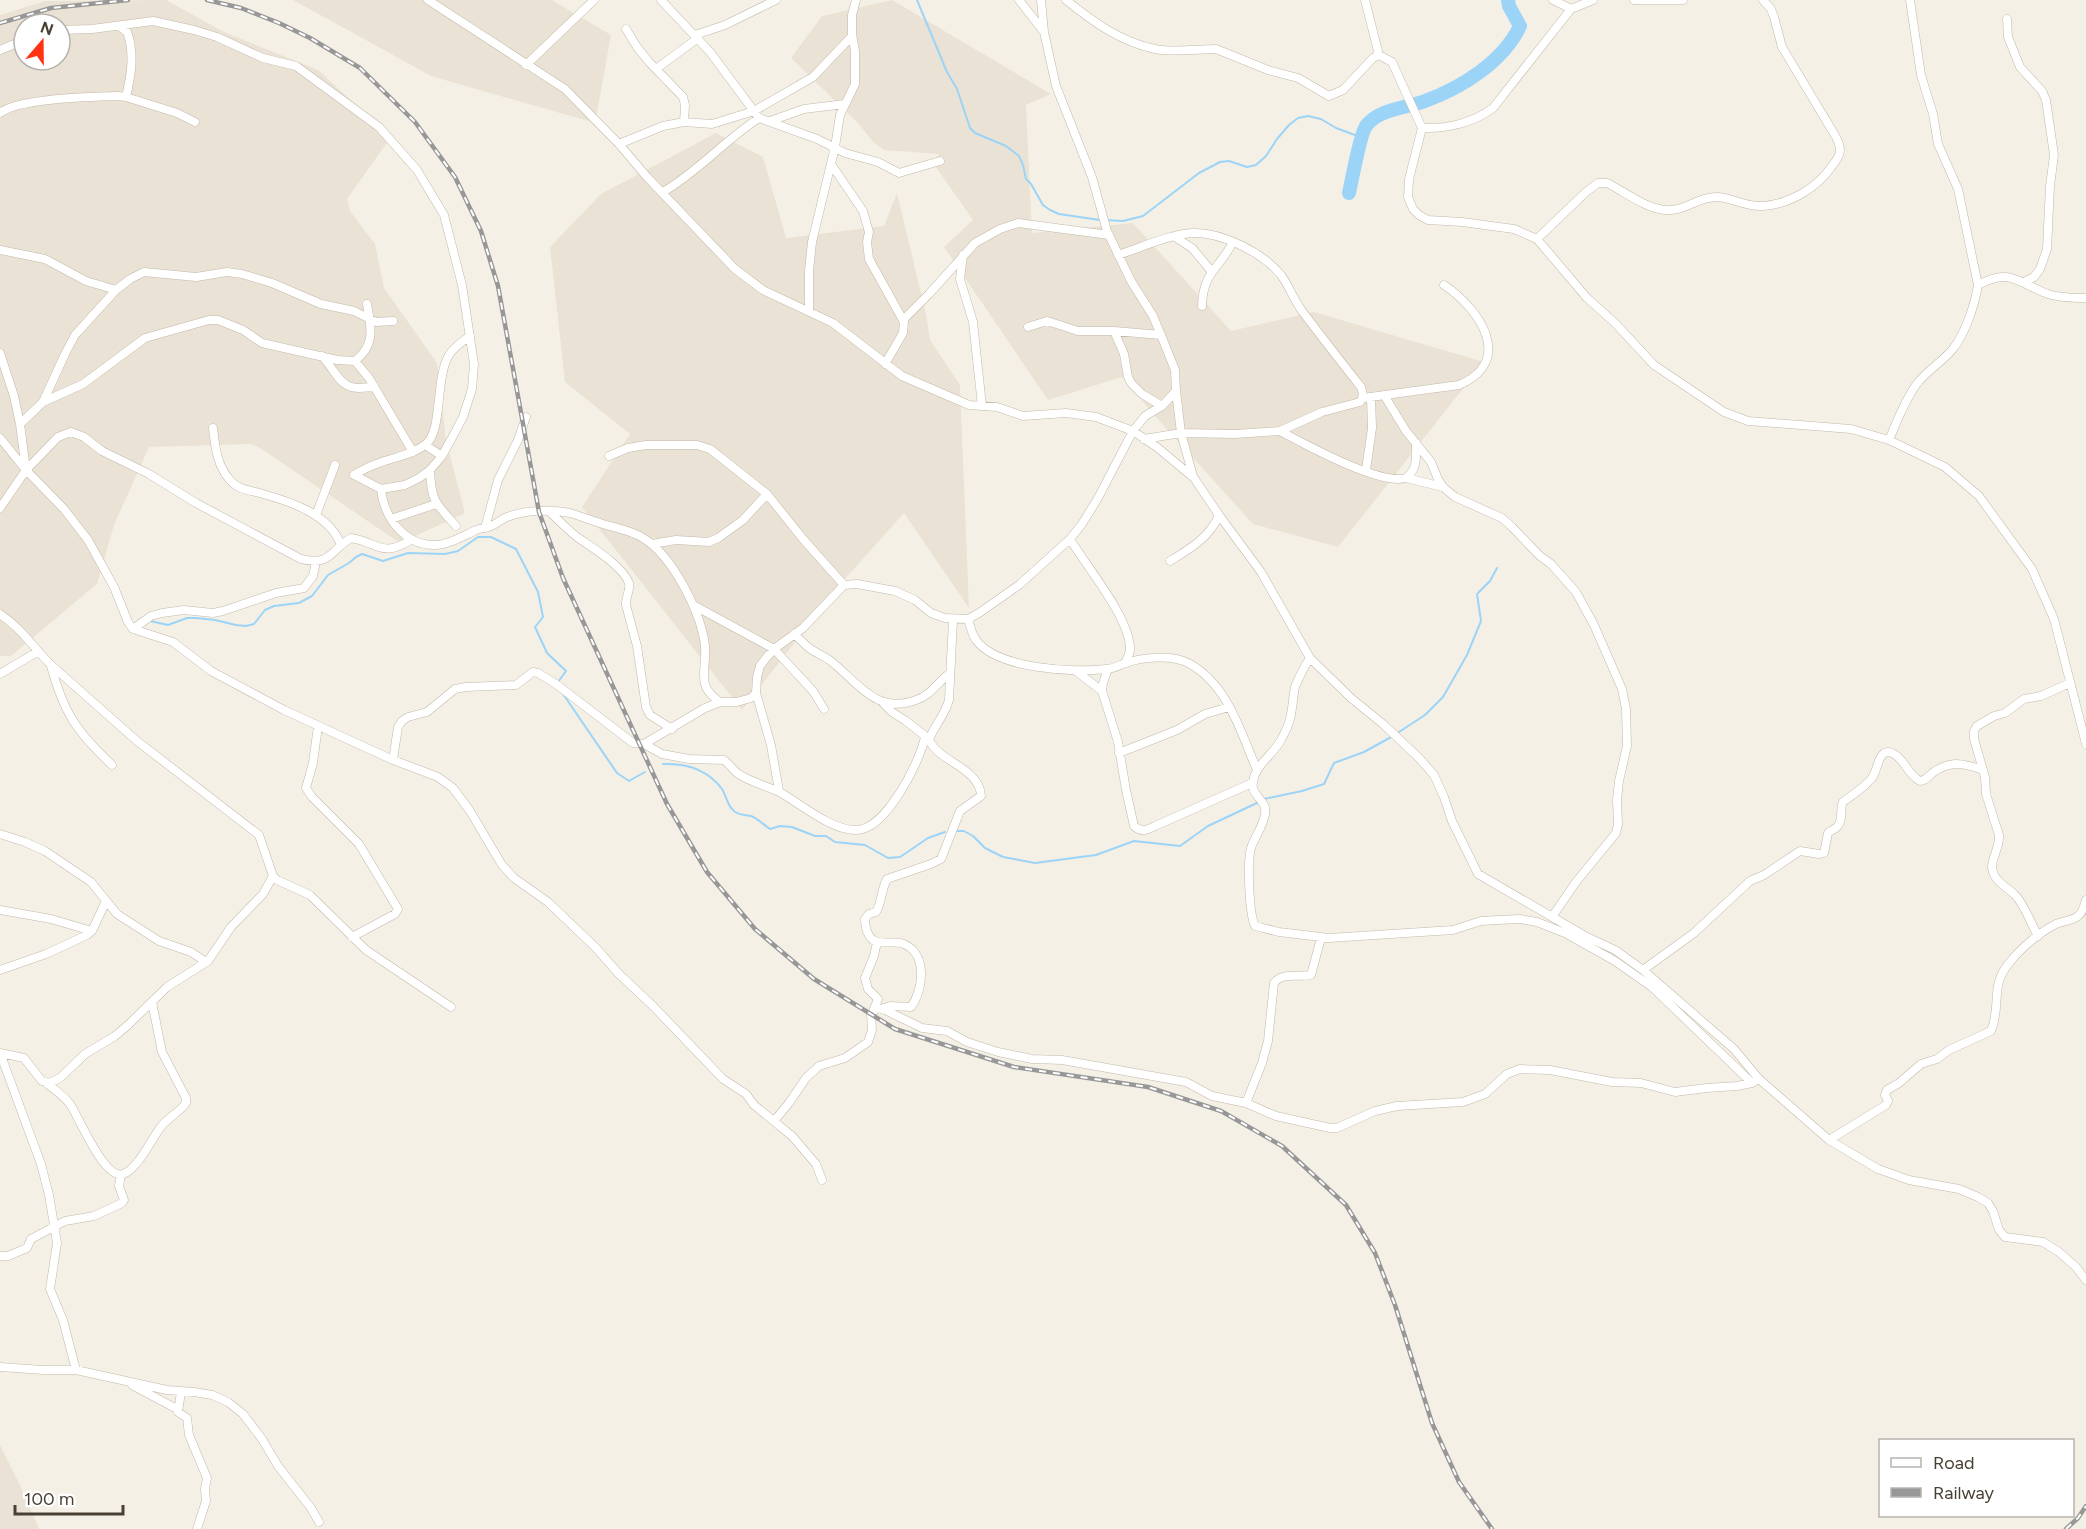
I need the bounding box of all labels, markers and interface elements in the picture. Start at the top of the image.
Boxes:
north arrow [12,12,72,72]
text: N [38,17,56,39]
legend [1879,1439,2074,1517]
text: Road [1933,1452,1974,1474]
scale bar [15,1478,123,1516]
text: Railway [1933,1482,1995,1504]
text: 100 m [24,1488,74,1510]

